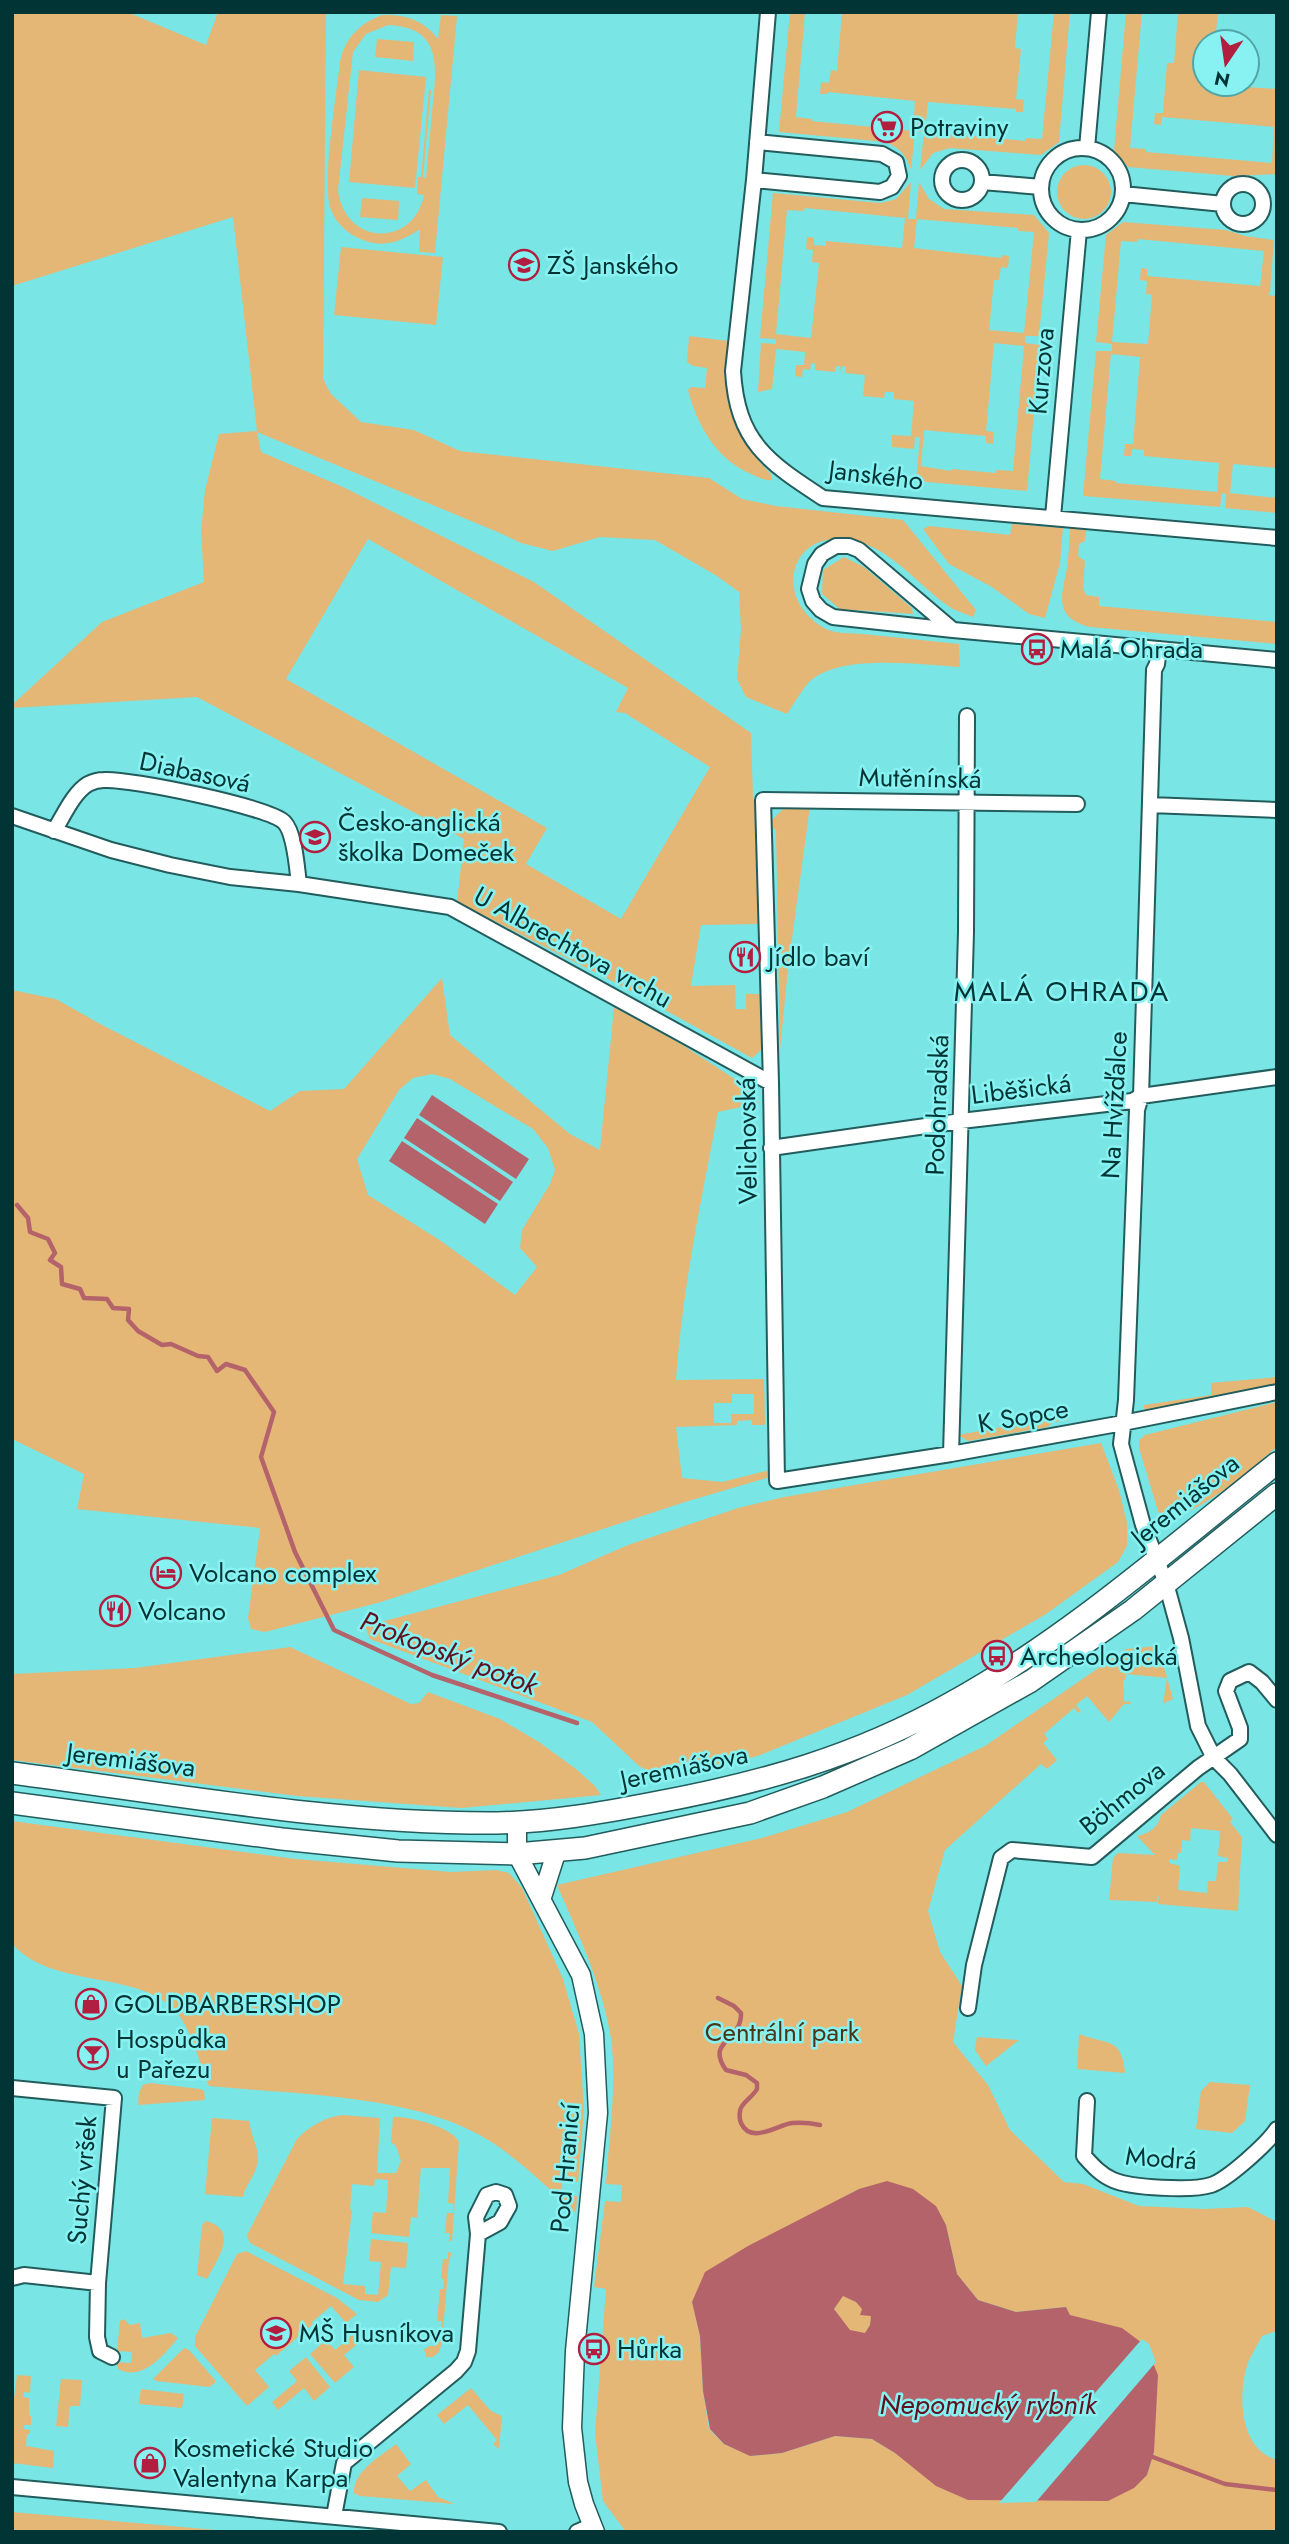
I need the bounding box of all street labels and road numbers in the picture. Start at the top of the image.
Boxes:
street label: Kurzova [1018,326,1064,416]
street label: Janského [823,450,926,500]
street label: Diabasová [136,742,254,802]
street label: Mutěnínská [858,758,982,798]
street label: U Albrechtova vrchu [467,877,679,1017]
street label: Na Hvížďalce [1091,1030,1137,1180]
street label: Podohradská [916,1034,958,1176]
street label: Liběšická [969,1064,1073,1114]
street label: Velichovská [727,1077,767,1205]
street label: K Sopce [975,1389,1071,1443]
street label: Jeremiášova [1120,1445,1247,1557]
street label: Jeremiášova [61,1733,198,1787]
street label: Jeremiášova [614,1735,751,1800]
street label: Böhmova [1071,1752,1173,1844]
street label: Pod Hranicí [540,2100,590,2234]
street label: Suchý vršek [57,2114,107,2246]
street label: Modrá [1124,2137,1198,2179]

